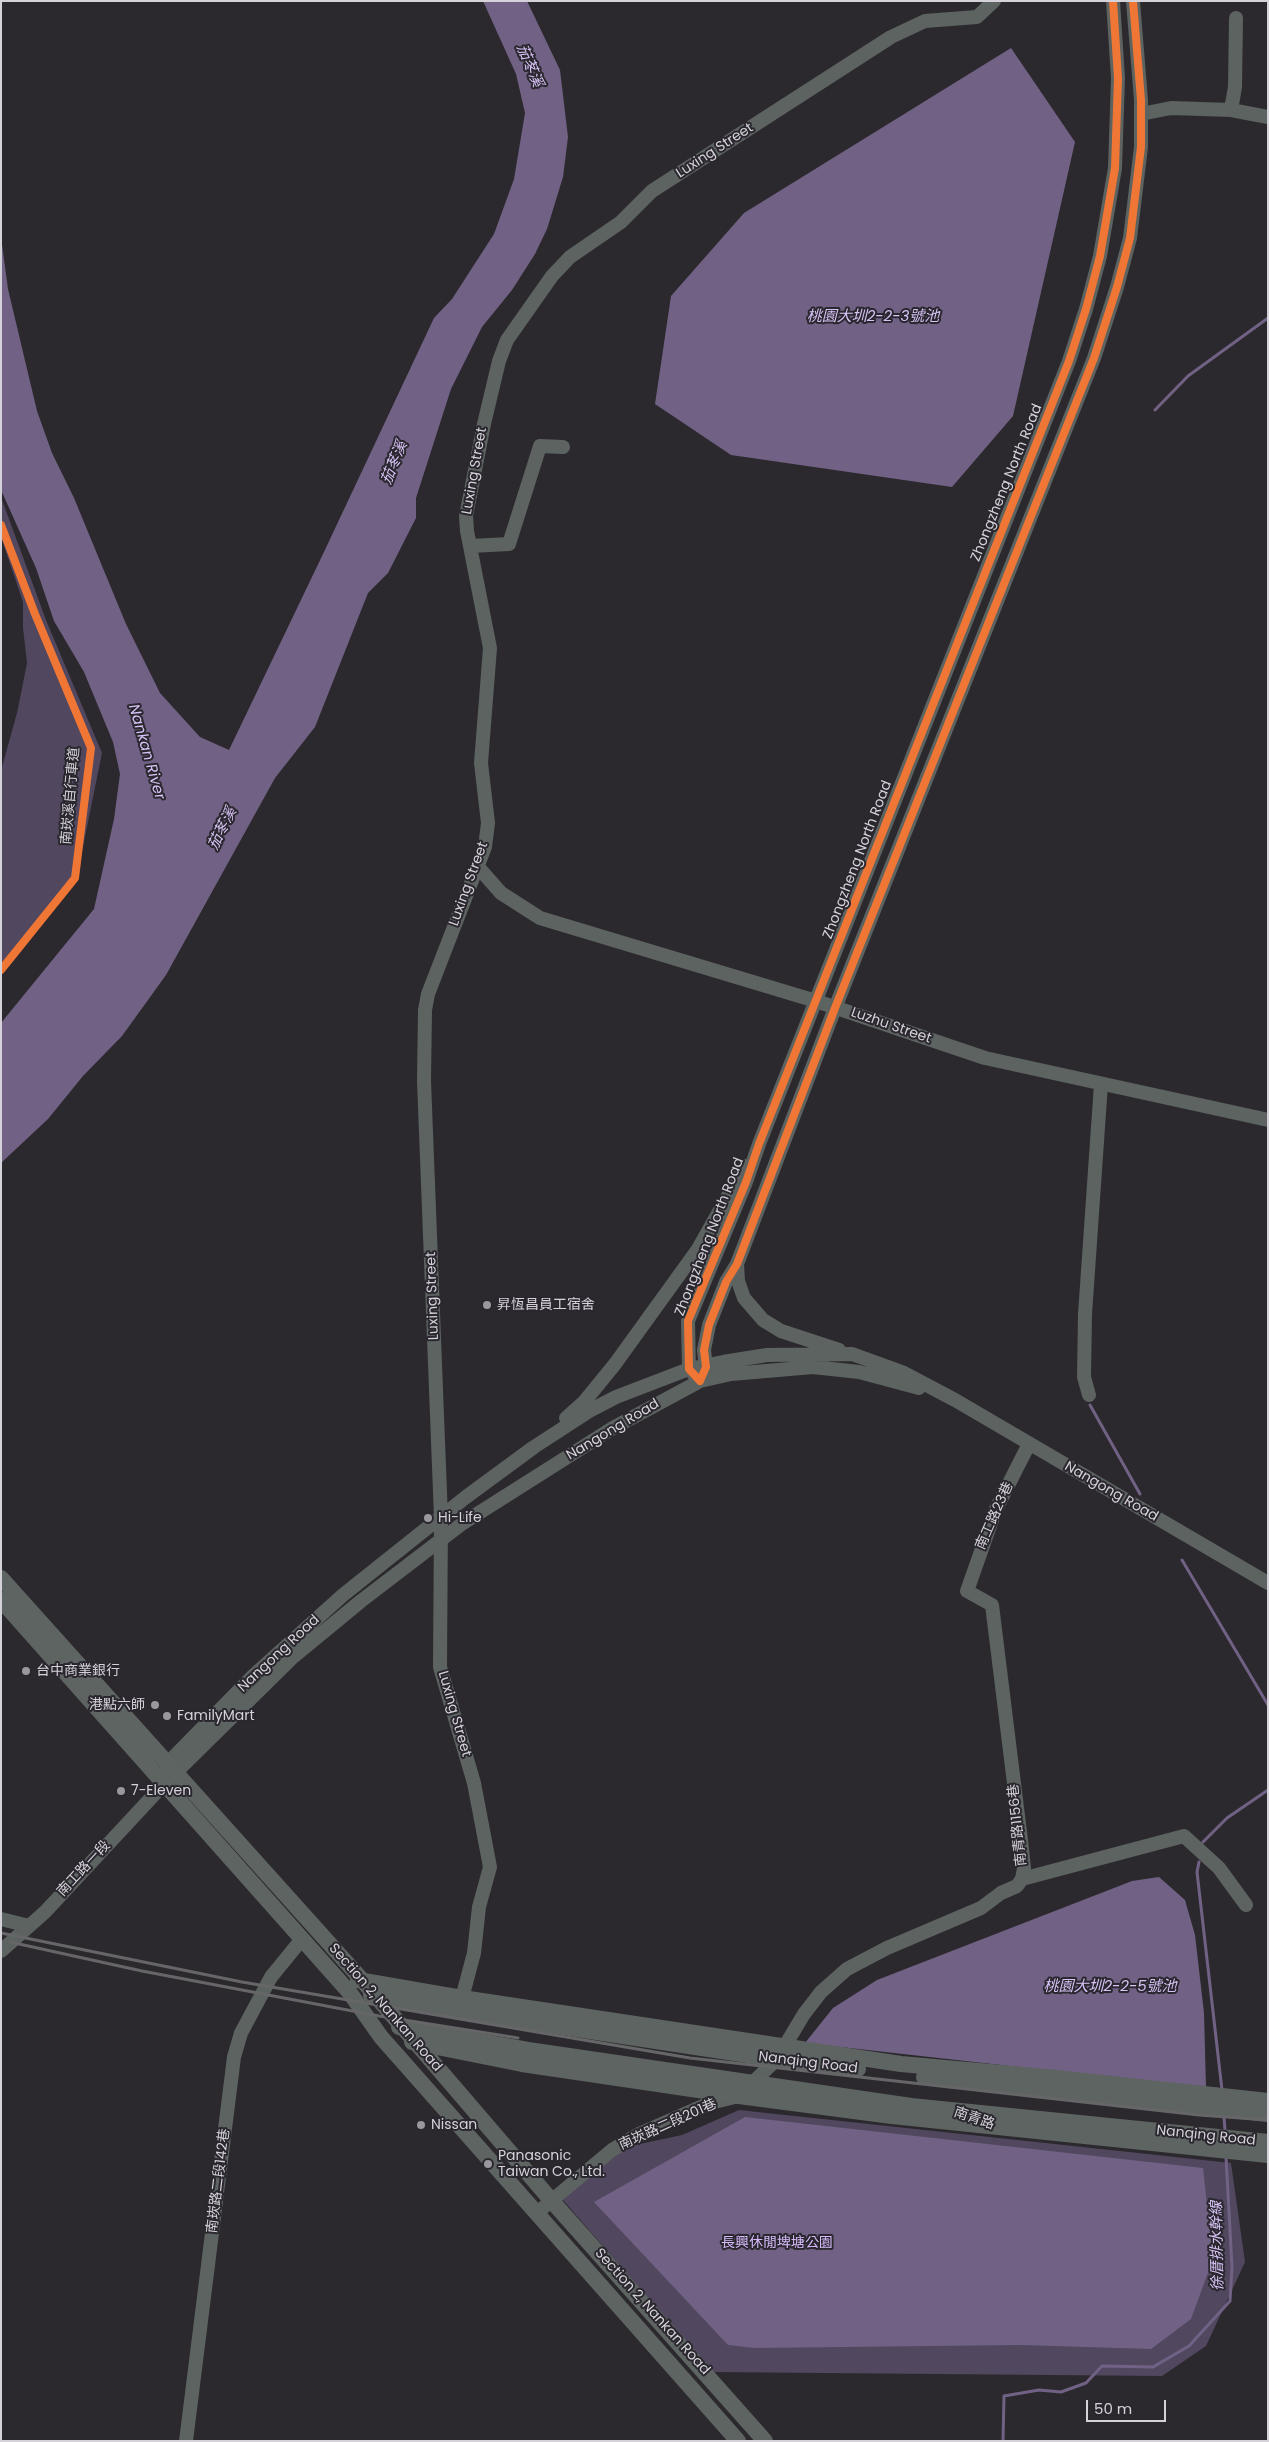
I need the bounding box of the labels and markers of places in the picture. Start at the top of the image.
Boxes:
place label: 昇恆昌員工宿舍 [497,1297,595,1313]
marker: 昇恆昌員工宿舍 [481,1299,493,1311]
place label: Hi-Life [438,1510,482,1526]
marker: Hi-Life [422,1512,434,1524]
place label: 台中商業銀行 [36,1663,120,1679]
marker: 台中商業銀行 [20,1665,32,1677]
place label: 港點六師 [89,1697,145,1713]
marker: 港點六師 [149,1699,161,1711]
place label: FamilyMart [177,1708,255,1724]
marker: FamilyMart [161,1710,173,1722]
place label: 7-Eleven [131,1783,191,1799]
marker: 7-Eleven [115,1785,127,1797]
place label: Nissan [431,2117,477,2133]
marker: Nissan [415,2119,427,2131]
place label: Panasonic Taiwan Co., Ltd. [498,2148,605,2180]
marker: Panasonic Taiwan Co., Ltd. [482,2158,494,2170]

